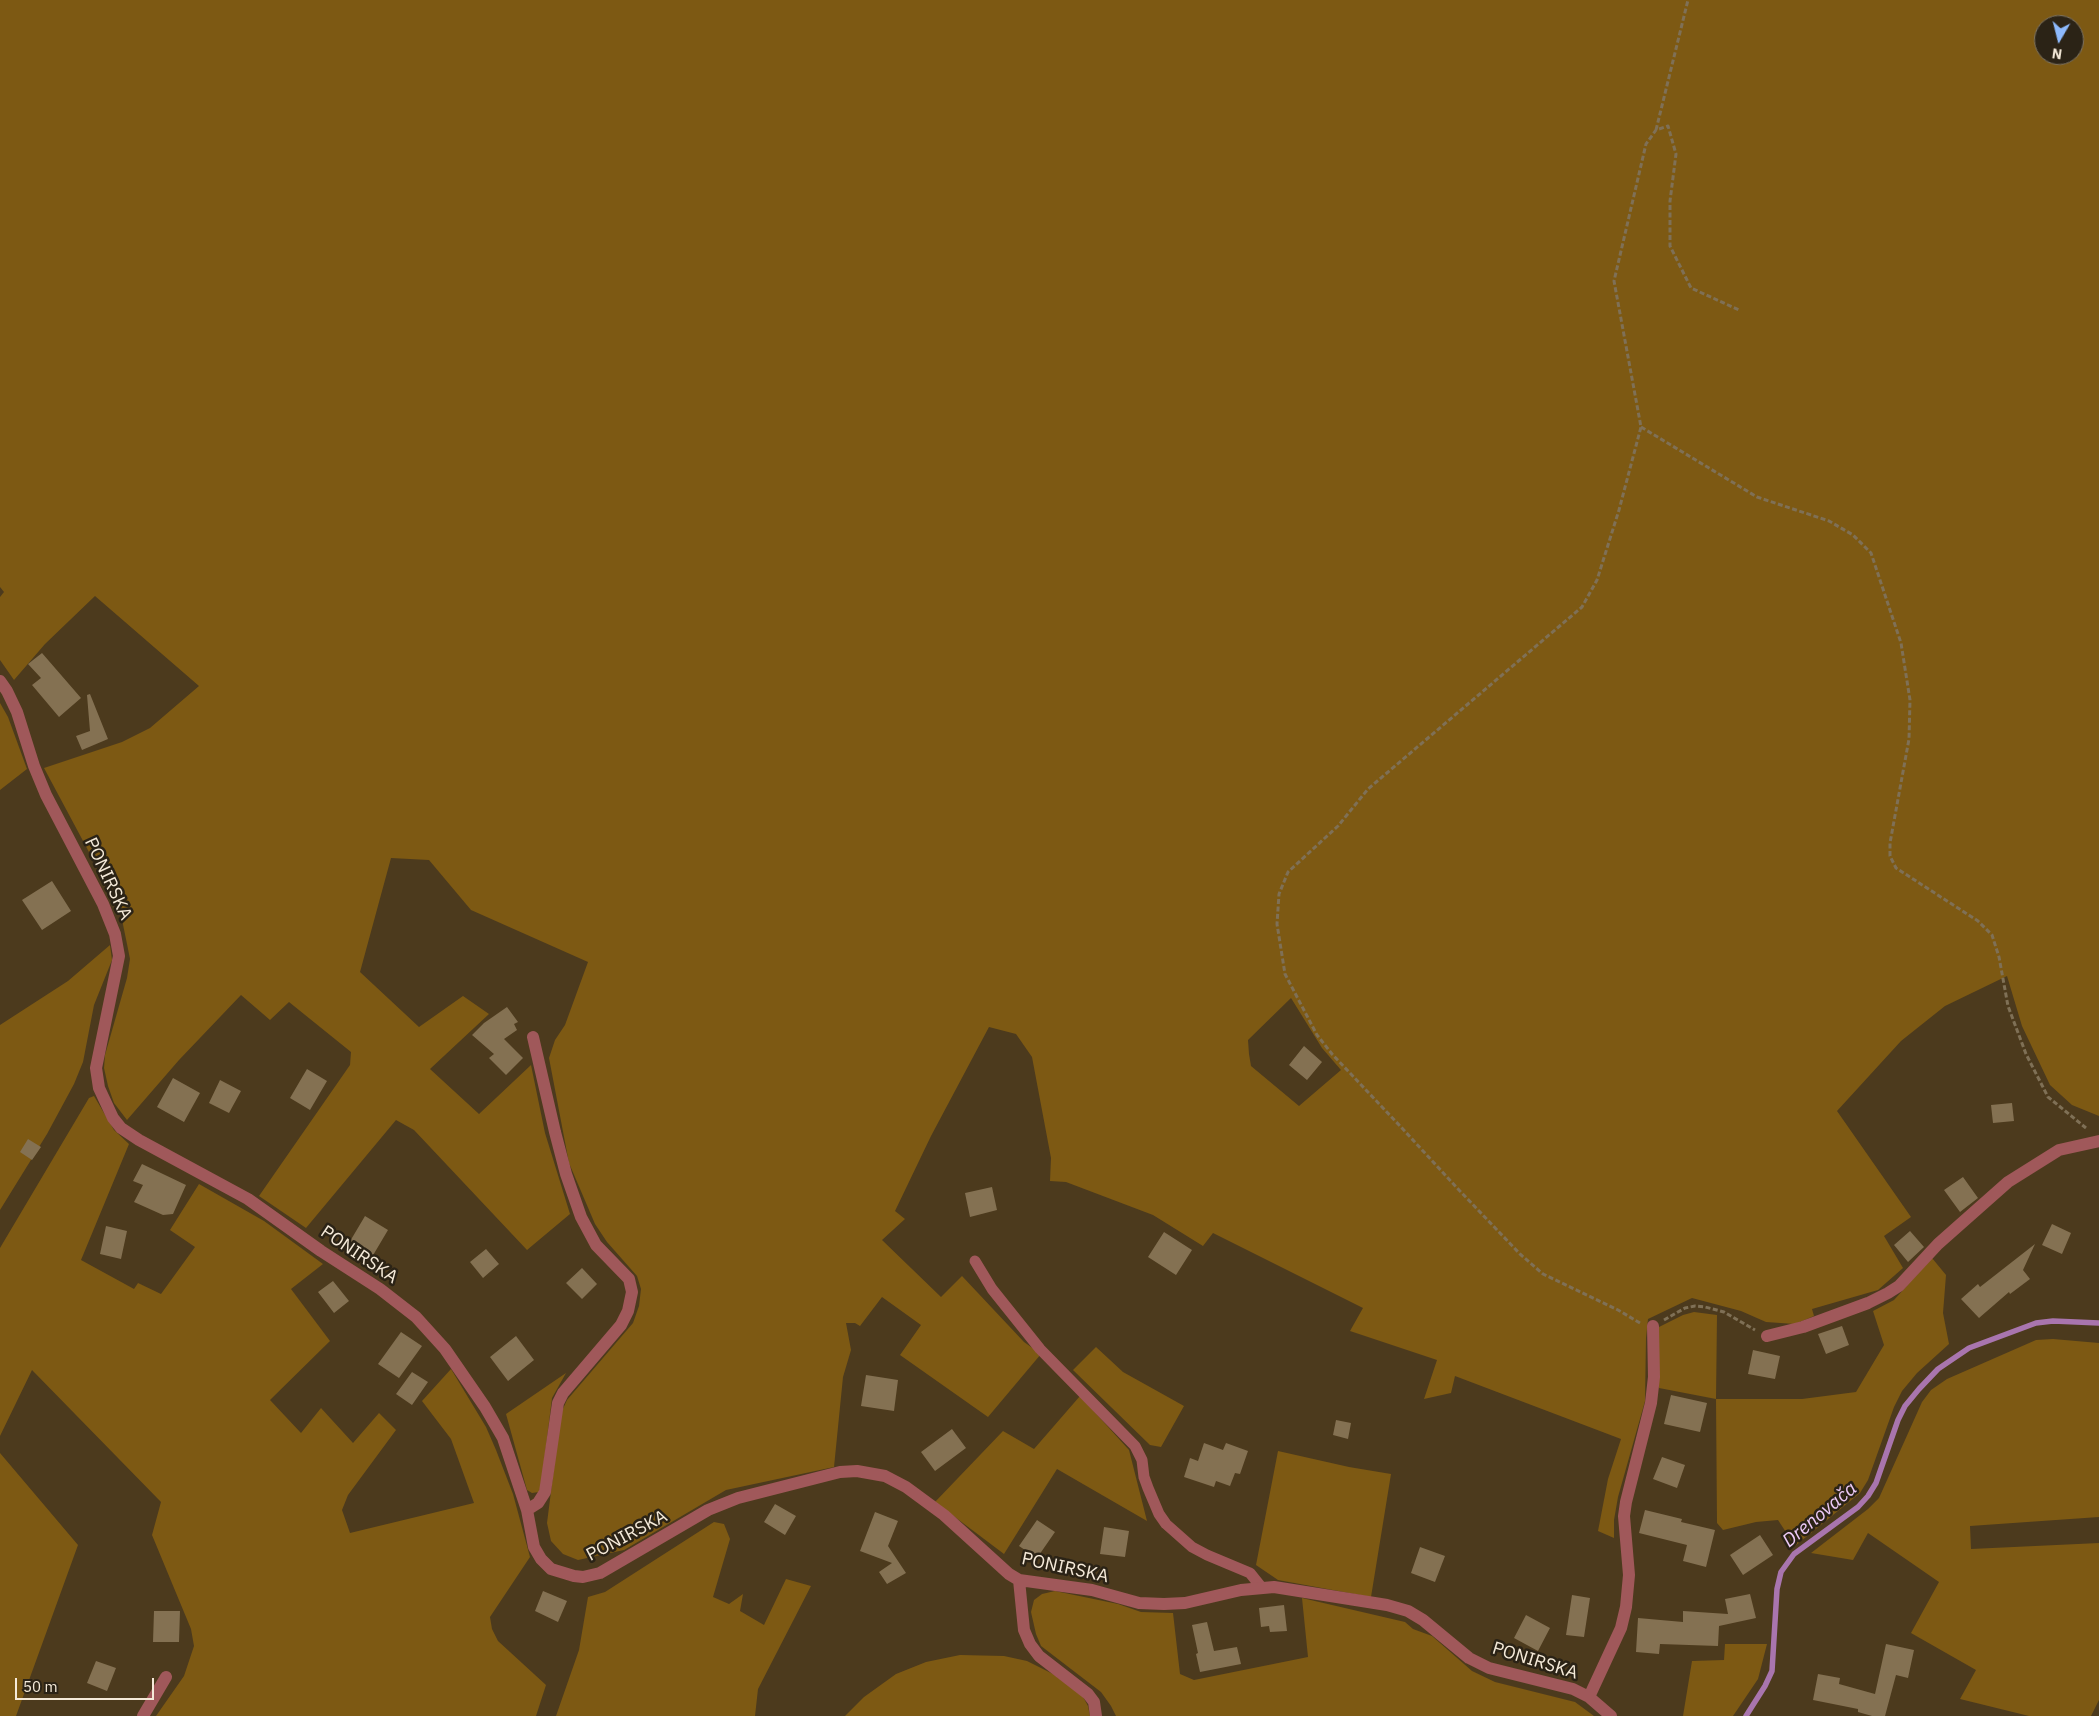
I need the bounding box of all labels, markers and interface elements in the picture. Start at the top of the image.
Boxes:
north arrow [2034,15,2084,65]
text: N [2051,44,2063,63]
street label: PONIRSKA [80,834,136,924]
street label: PONIRSKA [316,1221,402,1289]
water label: Drenovača [1778,1477,1862,1553]
street label: PONIRSKA [583,1506,671,1566]
street label: PONIRSKA [1019,1548,1111,1588]
street label: PONIRSKA [1490,1638,1580,1684]
scale bar [18,1668,156,1700]
text: 50 m [23,1677,58,1696]

